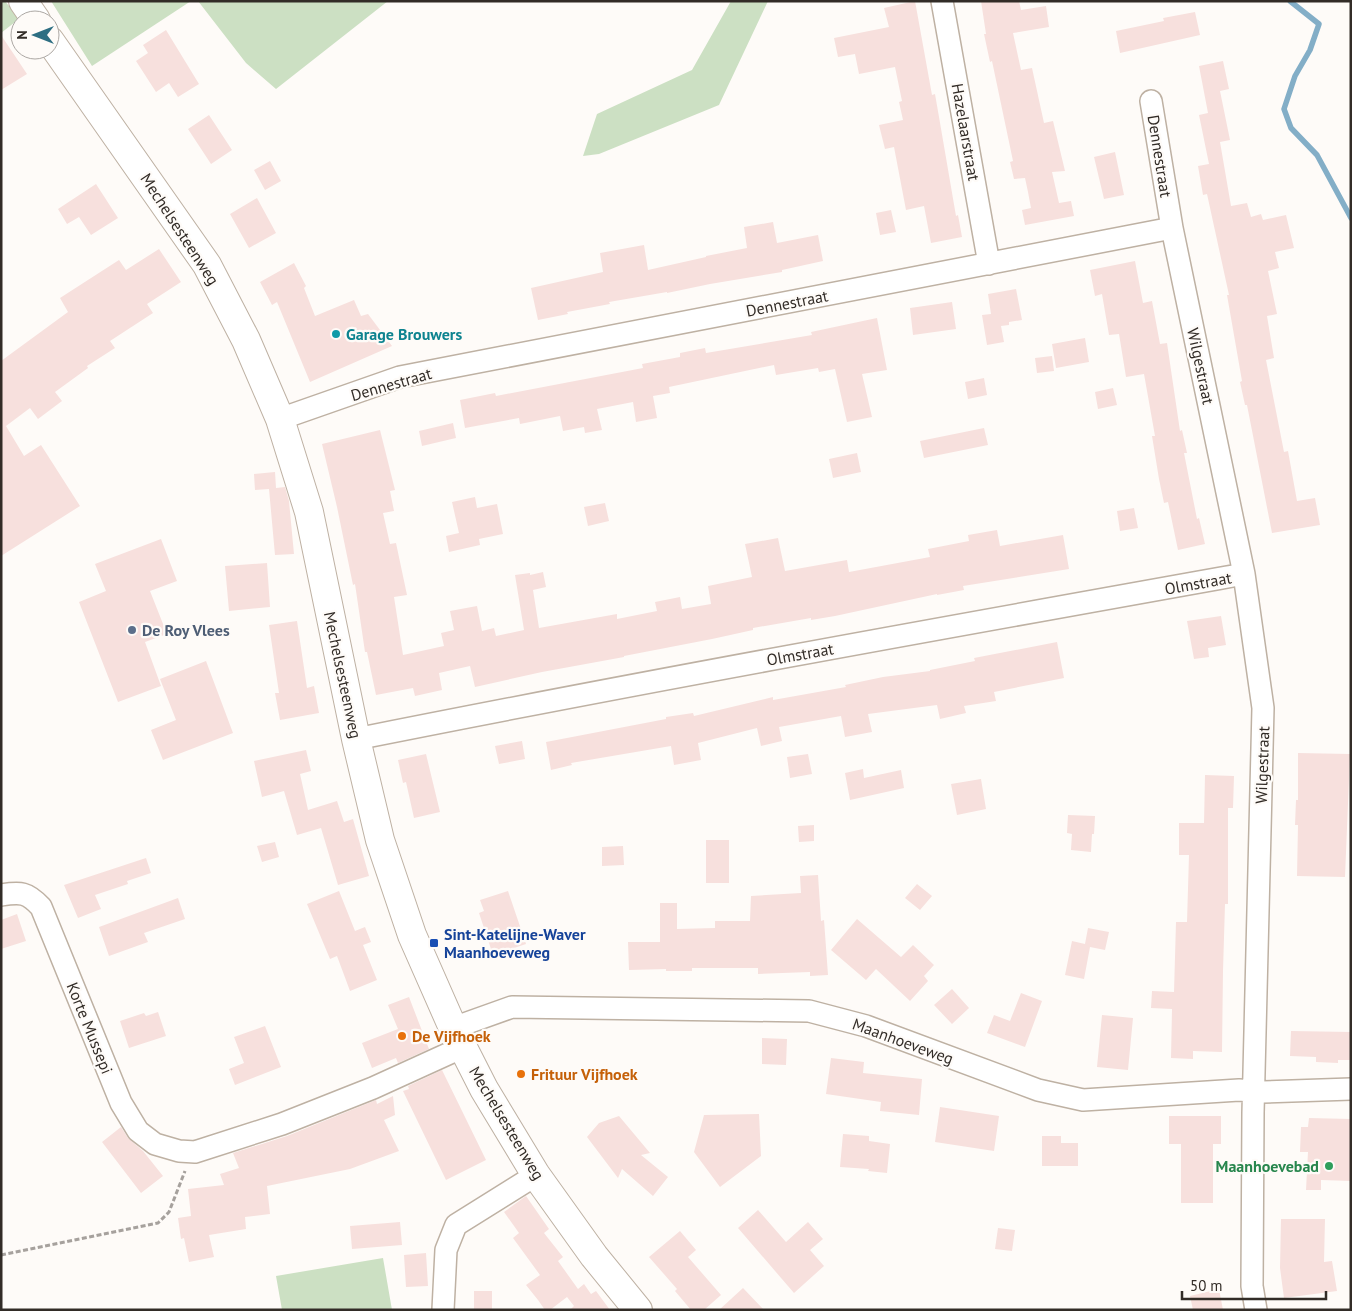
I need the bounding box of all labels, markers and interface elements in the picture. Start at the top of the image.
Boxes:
north arrow [10,10,60,60]
text: N [13,30,31,40]
street label: Hazelaarstraat [948,82,985,183]
street label: Dennestraat [1144,113,1176,199]
street label: Mechelsesteenweg [136,169,224,289]
street label: Dennestraat [744,285,830,321]
place label: Garage Brouwers [346,324,462,344]
street label: Wilgestraat [1183,326,1219,407]
marker: Garage Brouwers [330,328,342,340]
street label: Dennestraat [348,363,434,405]
street label: Olmstraat [1163,567,1234,599]
street label: Mechelsesteenweg [320,610,366,740]
place label: De Roy Vlees [142,620,230,640]
marker: De Roy Vlees [126,624,138,636]
street label: Olmstraat [765,638,836,670]
street label: Wilgestraat [1251,725,1273,804]
place label: Sint-Katelijne-Waver Maanhoeveweg [444,924,586,962]
marker: Sint-Katelijne-Waver Maanhoeveweg [428,937,440,949]
street label: Korte Mussepi [63,979,117,1077]
street label: Maanhoeveweg [850,1013,956,1069]
place label: De Vijfhoek [412,1026,491,1046]
marker: De Vijfhoek [396,1030,408,1042]
street label: Mechelsesteenweg [465,1062,549,1184]
place label: Frituur Vijfhoek [531,1064,638,1084]
marker: Frituur Vijfhoek [515,1068,527,1080]
place label: Maanhoevebad [1216,1156,1319,1176]
marker: Maanhoevebad [1323,1160,1335,1172]
scale bar [1182,1268,1326,1300]
text: 50 m [1190,1276,1223,1295]

